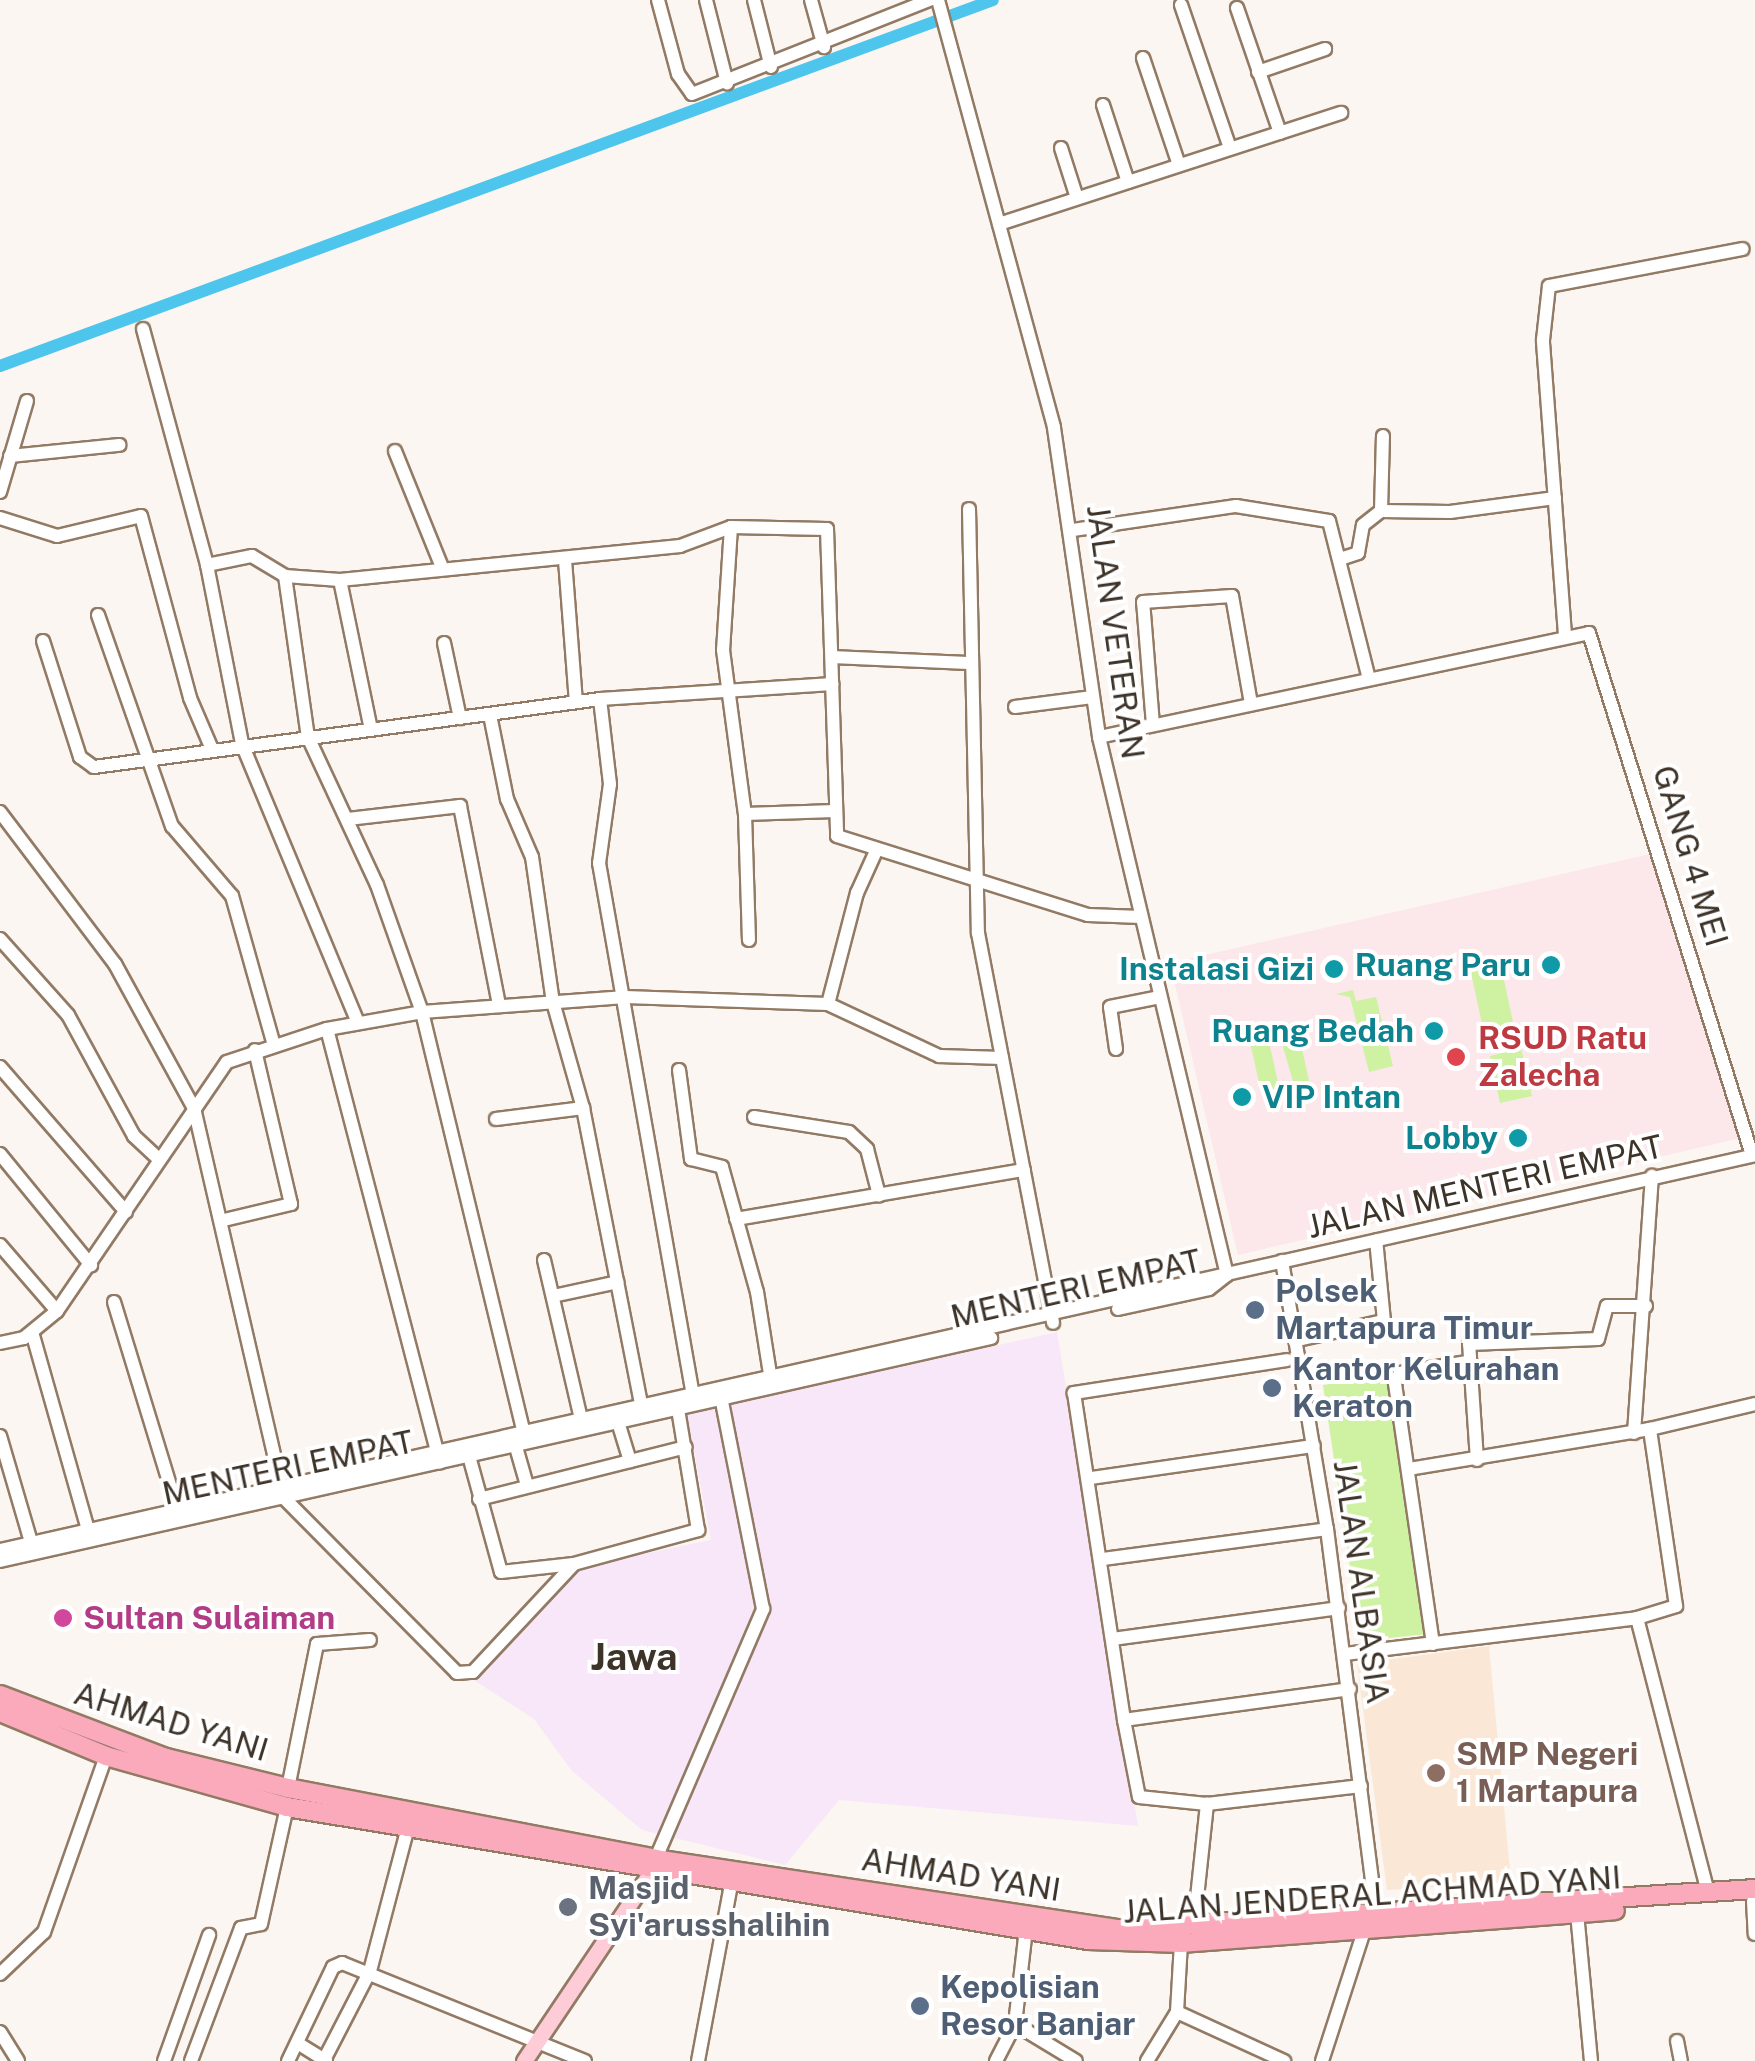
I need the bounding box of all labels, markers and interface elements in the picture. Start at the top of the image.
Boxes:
street label: JALAN VETERAN [1078,502,1152,762]
street label: GANG 4 MEI [1644,761,1736,951]
place label: Ruang Paru [1355,946,1531,984]
place label: Instalasi Gizi [1119,950,1314,988]
marker: Ruang Paru [1540,954,1562,976]
marker: Instalasi Gizi [1323,958,1345,980]
place label: Ruang Bedah [1211,1012,1414,1050]
marker: Ruang Bedah [1423,1020,1445,1042]
place label: RSUD Ratu Zalecha [1478,1020,1647,1095]
marker: RSUD Ratu Zalecha [1443,1044,1469,1070]
place label: VIP Intan [1262,1078,1401,1116]
marker: VIP Intan [1231,1086,1253,1108]
place label: Lobby [1405,1119,1498,1157]
street label: JALAN MENTERI EMPAT [1304,1127,1666,1247]
marker: Lobby [1507,1127,1529,1149]
street label: MENTERI EMPAT [947,1242,1205,1336]
place label: Polsek Martapura Timur [1275,1273,1533,1348]
marker: Polsek Martapura Timur [1244,1299,1266,1321]
place label: Kantor Kelurahan Keraton [1292,1351,1559,1426]
marker: Kantor Kelurahan Keraton [1261,1377,1283,1399]
street label: MENTERI EMPAT [159,1423,417,1513]
street label: JALAN ALBASIA [1325,1458,1397,1706]
place label: Sultan Sulaiman [83,1599,335,1637]
marker: Sultan Sulaiman [52,1607,74,1629]
district label: Jawa [591,1634,677,1680]
street label: AHMAD YANI [69,1674,273,1770]
place label: SMP Negeri 1 Martapura [1456,1736,1638,1811]
marker: SMP Negeri 1 Martapura [1425,1762,1447,1784]
street label: AHMAD YANI [859,1840,1063,1910]
street label: JALAN JENDERAL ACHMAD YANI [1122,1858,1622,1932]
place label: Masjid Syi'arusshalihin [588,1870,830,1945]
marker: Masjid Syi'arusshalihin [557,1896,579,1918]
place label: Kepolisian Resor Banjar [940,1969,1135,2044]
marker: Kepolisian Resor Banjar [909,1995,931,2017]

